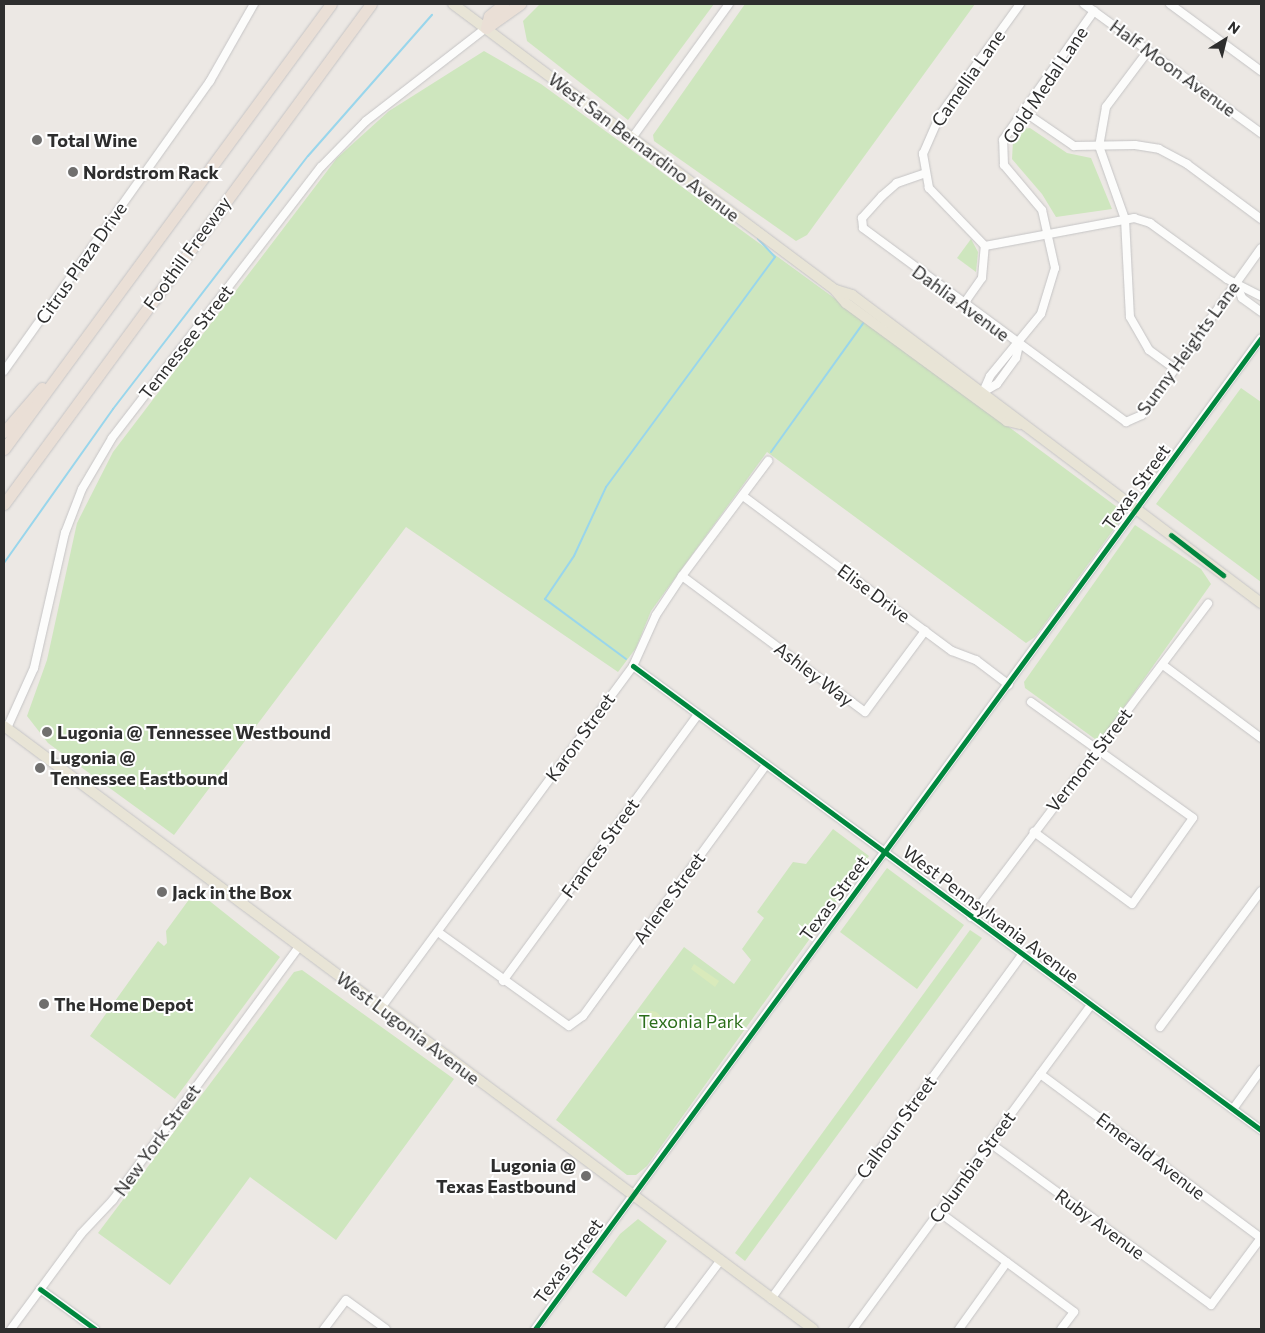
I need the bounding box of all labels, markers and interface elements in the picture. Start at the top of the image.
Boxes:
street label: Half Moon Avenue [1106,15,1240,121]
north arrow [1200,15,1250,65]
text: N [1225,17,1243,37]
street label: Gold Medal Lane [998,22,1092,148]
street label: Camellia Lane [927,25,1009,131]
street label: West San Bernardino Avenue [544,68,744,226]
place label: Total Wine [47,129,137,151]
marker: Total Wine [31,134,43,146]
place label: Nordstrom Rack [83,161,219,183]
marker: Nordstrom Rack [67,166,79,178]
street label: Foothill Freeway [139,192,235,314]
street label: Citrus Plaza Drive [31,198,131,328]
street label: Dahlia Avenue [908,260,1014,346]
street label: Sunny Heights Lane [1132,277,1244,419]
street label: Tennessee Street [135,280,237,404]
street label: Texas Street [1098,440,1174,534]
street label: Elise Drive [833,559,915,627]
street label: Ashley Way [770,637,858,711]
street label: Karon Street [541,689,619,785]
street label: Vermont Street [1042,704,1136,816]
place label: Lugonia @ Tennessee Westbound [57,721,331,743]
marker: Lugonia @ Tennessee Westbound [41,726,53,738]
place label: Lugonia @ Tennessee Eastbound [50,747,228,790]
marker: Lugonia @ Tennessee Eastbound [34,762,46,774]
street label: Frances Street [557,794,643,902]
street label: West Pennsylvania Avenue [899,841,1083,987]
street label: Arlene Street [629,848,709,948]
street label: Texas Street [795,851,873,945]
place label: Jack in the Box [172,881,292,903]
marker: Jack in the Box [156,886,168,898]
street label: West Lugonia Avenue [332,967,484,1089]
place label: The Home Depot [54,993,193,1015]
marker: The Home Depot [38,998,50,1010]
park label: Texonia Park [638,1010,744,1032]
street label: Calhoun Street [851,1071,941,1183]
street label: New York Street [109,1080,205,1200]
street label: Columbia Street [924,1107,1020,1227]
street label: Emerald Avenue [1092,1108,1210,1204]
place label: Lugonia @ Texas Eastbound [436,1155,576,1198]
marker: Lugonia @ Texas Eastbound [580,1170,592,1182]
street label: Ruby Avenue [1051,1184,1149,1264]
street label: Texas Street [529,1214,607,1308]

